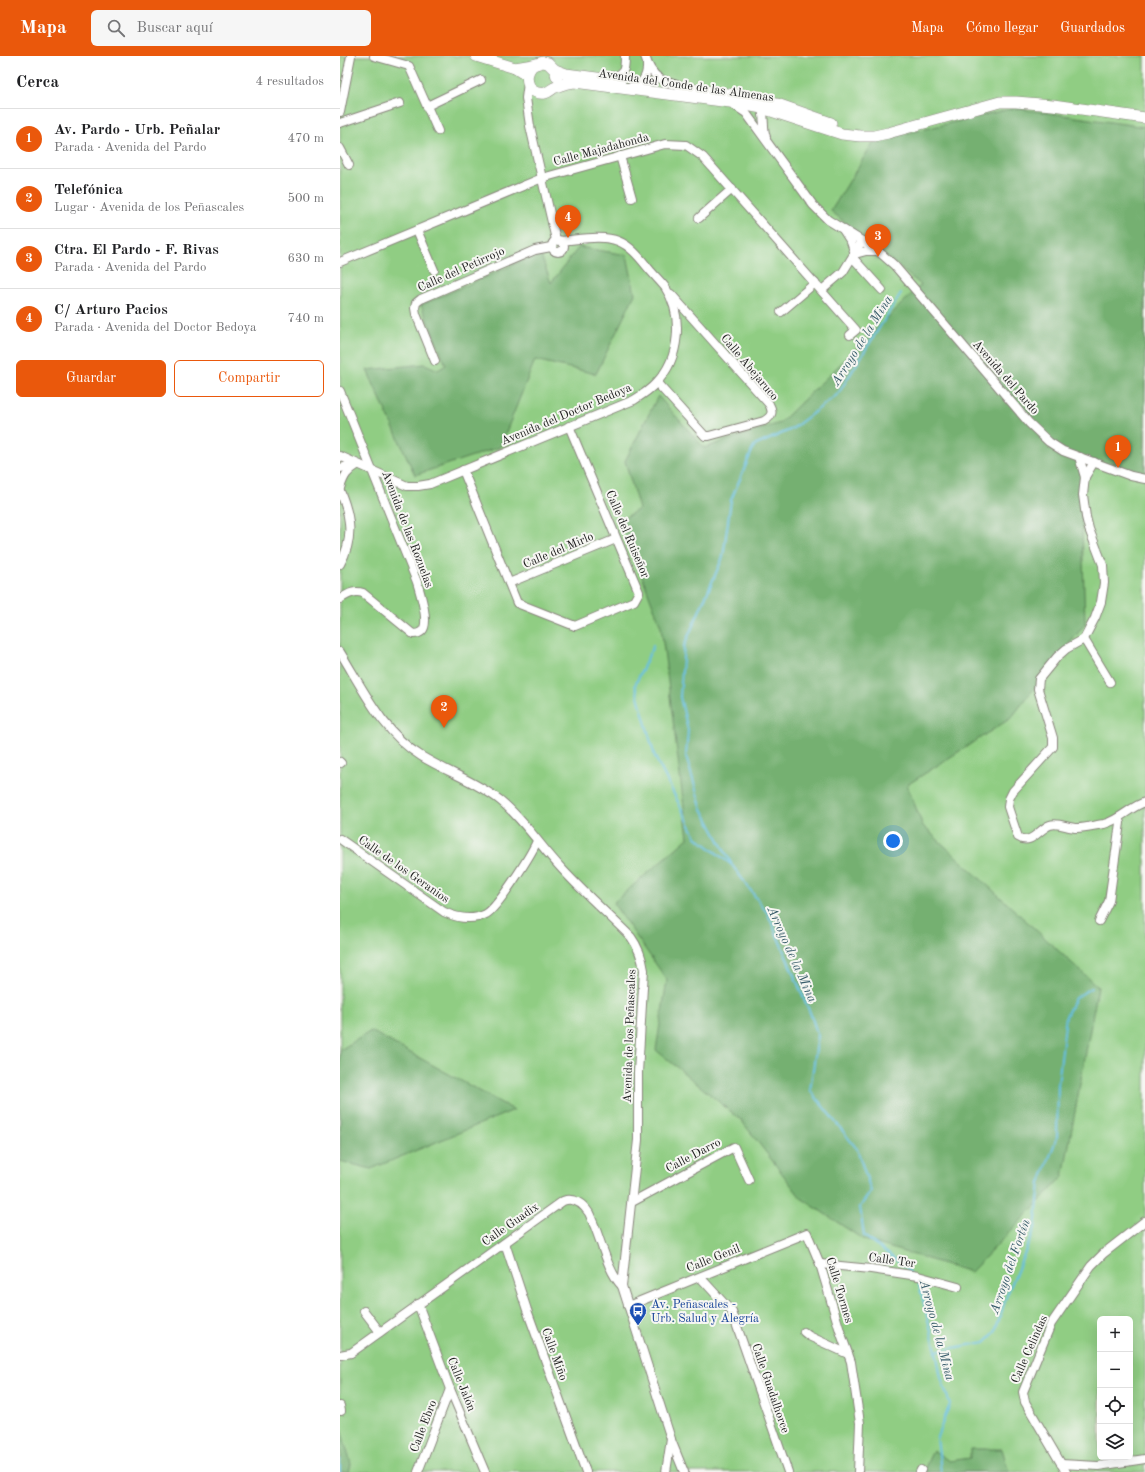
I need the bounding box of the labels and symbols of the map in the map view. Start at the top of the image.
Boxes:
street label: Avenida del Conde de las Almenas [597,68,774,104]
street label: Calle Majadahonda [552,131,650,169]
pin: 4 [555,205,581,238]
pin: 3 [865,224,891,257]
street label: Calle del Petirrojo [416,245,507,294]
water label: Arroyo de la Mina [829,293,895,389]
street label: Calle Abejaruco [718,332,780,403]
street label: Avenida del Pardo [970,338,1041,417]
street label: Avenida del Doctor Bedoya [499,382,633,448]
pin: 1 [1105,435,1131,468]
street label: Avenida de las Rozuelas [379,469,435,589]
street label: Calle del Ruiseñor [603,489,651,580]
street label: Calle del Mirlo [521,531,595,571]
pin: 2 [431,695,457,728]
your location [883,831,903,851]
street label: Calle de los Geranios [356,834,451,906]
water label: Arroyo de la Mina [764,904,819,1005]
street label: Avenida de los Peñascales [622,969,638,1103]
street label: Calle Darro [664,1136,723,1175]
street label: Calle Guadix [480,1201,541,1249]
water label: Arroyo del Fortín [988,1217,1033,1316]
street label: Calle Genil [685,1243,742,1275]
street label: Calle Ter [867,1252,916,1270]
street label: Calle Tormes [823,1256,855,1325]
water label: Arroyo de la Mina [917,1278,956,1382]
place label: Av. Peñascales - Urb. Salud y Alegría [651,1299,759,1325]
bus stop icon: Av. Peñascales - Urb. Salud y Alegría [628,1301,648,1326]
street label: Calle Celindas [1010,1314,1050,1385]
street label: Calle Miño [539,1326,569,1382]
street label: Calle Guadalhorce [749,1342,791,1435]
street label: Calle Jalón [445,1356,478,1414]
street label: Calle Ebro [409,1399,439,1454]

